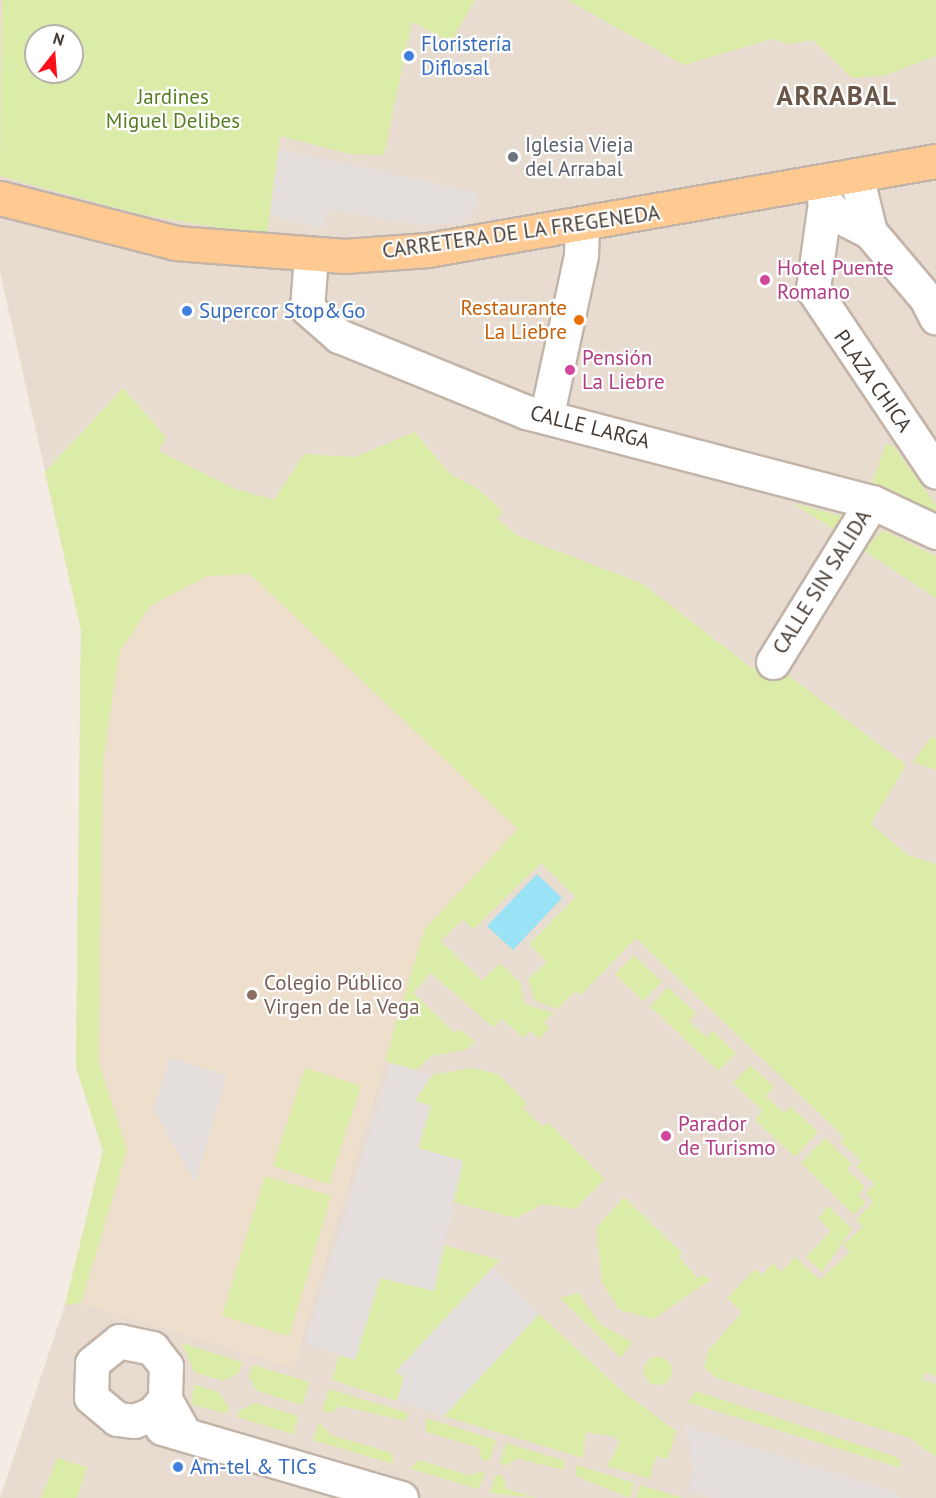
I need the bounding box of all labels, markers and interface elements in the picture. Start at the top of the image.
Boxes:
north arrow [24,24,84,84]
text: N [51,28,67,50]
place label: Floristería Diflosal [421,31,512,81]
marker: Floristería Diflosal [402,49,416,63]
district label: ARRABAL [777,80,897,112]
park label: Jardines Miguel Delibes [106,84,240,134]
place label: Iglesia Vieja del Arrabal [525,132,634,182]
marker: Iglesia Vieja del Arrabal [506,150,520,164]
street label: CARRETERA DE LA FREGENEDA [380,200,662,264]
place label: Hotel Puente Romano [777,255,894,305]
marker: Hotel Puente Romano [758,273,772,287]
place label: Restaurante La Liebre [461,295,567,345]
place label: Supercor Stop&Go [199,298,365,324]
marker: Supercor Stop&Go [180,304,194,318]
marker: Restaurante La Liebre [572,313,586,327]
street label: PLAZA CHICA [828,325,918,437]
place label: Pensión La Liebre [582,345,665,395]
marker: Pensión La Liebre [563,363,577,377]
street label: CALLE LARGA [528,400,652,454]
street label: CALLE SIN SALIDA [768,505,876,659]
place label: Colegio Público Virgen de la Vega [264,970,420,1020]
marker: Colegio Público Virgen de la Vega [245,988,259,1002]
place label: Parador de Turismo [678,1111,776,1161]
marker: Parador de Turismo [659,1129,673,1143]
place label: Am-tel & TICs [190,1454,317,1480]
marker: Am-tel & TICs [171,1460,185,1474]

